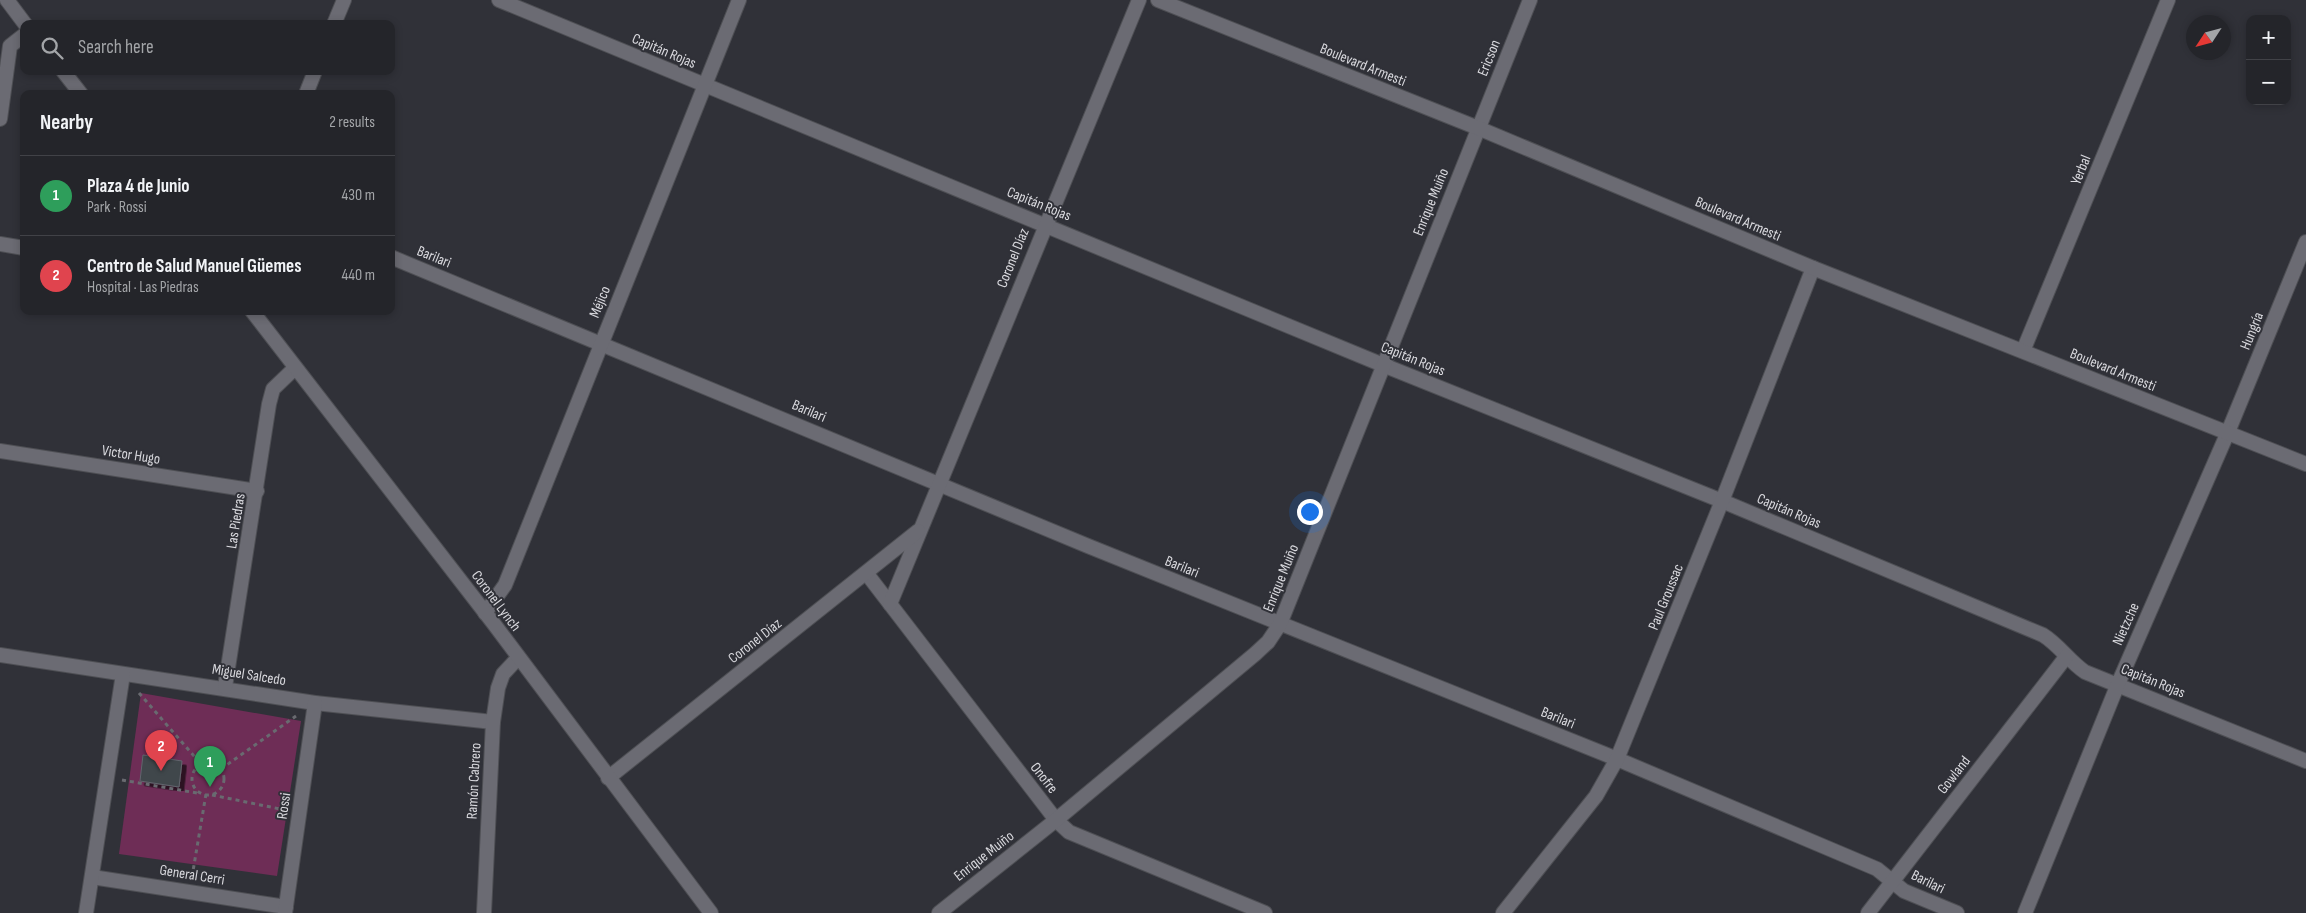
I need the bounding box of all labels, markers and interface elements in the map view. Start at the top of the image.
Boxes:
north arrow [2186,15,2231,60]
map controls [2246,15,2291,105]
button: + [2246,15,2291,60]
search box [20,20,395,75]
street label: Capitán Rojas [629,29,699,73]
icon: search [38,34,66,62]
text: Search here [78,36,154,59]
street label: Ericson [1473,37,1505,79]
street label: Boulevard Armesti [1317,39,1409,91]
button: − [2246,60,2291,105]
text: Nearby [40,110,93,135]
text: 2 results [329,113,375,132]
street label: Yerbal [2066,152,2096,188]
street label: Enrique Muiño [1409,165,1453,239]
text: Plaza 4 de Junio [87,175,190,198]
street label: Capitán Rojas [1004,183,1074,225]
text: 1 [53,186,59,205]
text: 430 m [342,186,375,205]
street label: Boulevard Armesti [1692,192,1784,246]
text: Park · Rossi [87,198,147,217]
street label: Coronel Díaz [992,225,1034,291]
street label: Barilari [414,242,454,272]
text: Centro de Salud Manuel Güemes [87,255,301,278]
text: 2 [52,266,60,285]
text: 440 m [342,266,375,285]
text: Hospital · Las Piedras [87,278,199,297]
street label: Méjico [585,283,615,321]
street label: Hungría [2236,309,2268,353]
street label: Capitán Rojas [1378,338,1448,380]
street label: Boulevard Armesti [2067,344,2159,396]
street label: Barilari [789,395,829,427]
street label: Victor Hugo [100,441,162,469]
street label: Capitán Rojas [1754,489,1824,533]
street label: Las Piedras [222,492,250,550]
your location [1297,499,1323,525]
street label: Enrique Muiño [1259,541,1303,615]
street label: Barilari [1162,552,1202,582]
street label: Paul Groussac [1644,561,1688,633]
street label: Coronel Lynch [467,567,525,635]
street label: Nietzche [2108,600,2144,648]
street label: Coronel Díaz [724,614,786,668]
street label: Miguel Salcedo [211,660,287,690]
street label: Capitán Rojas [2118,660,2188,702]
street label: Barilari [1538,703,1578,733]
pin: 2 [145,730,177,771]
street label: Ramón Cabrero [463,742,485,820]
pin: 1 [194,746,226,787]
street label: Gowland [1933,752,1975,798]
street label: Onofre [1026,759,1062,797]
street label: Rossi [273,791,295,820]
street label: Enrique Muiño [950,827,1018,885]
street label: General Cerri [158,860,226,890]
street label: Barilari [1908,866,1948,898]

